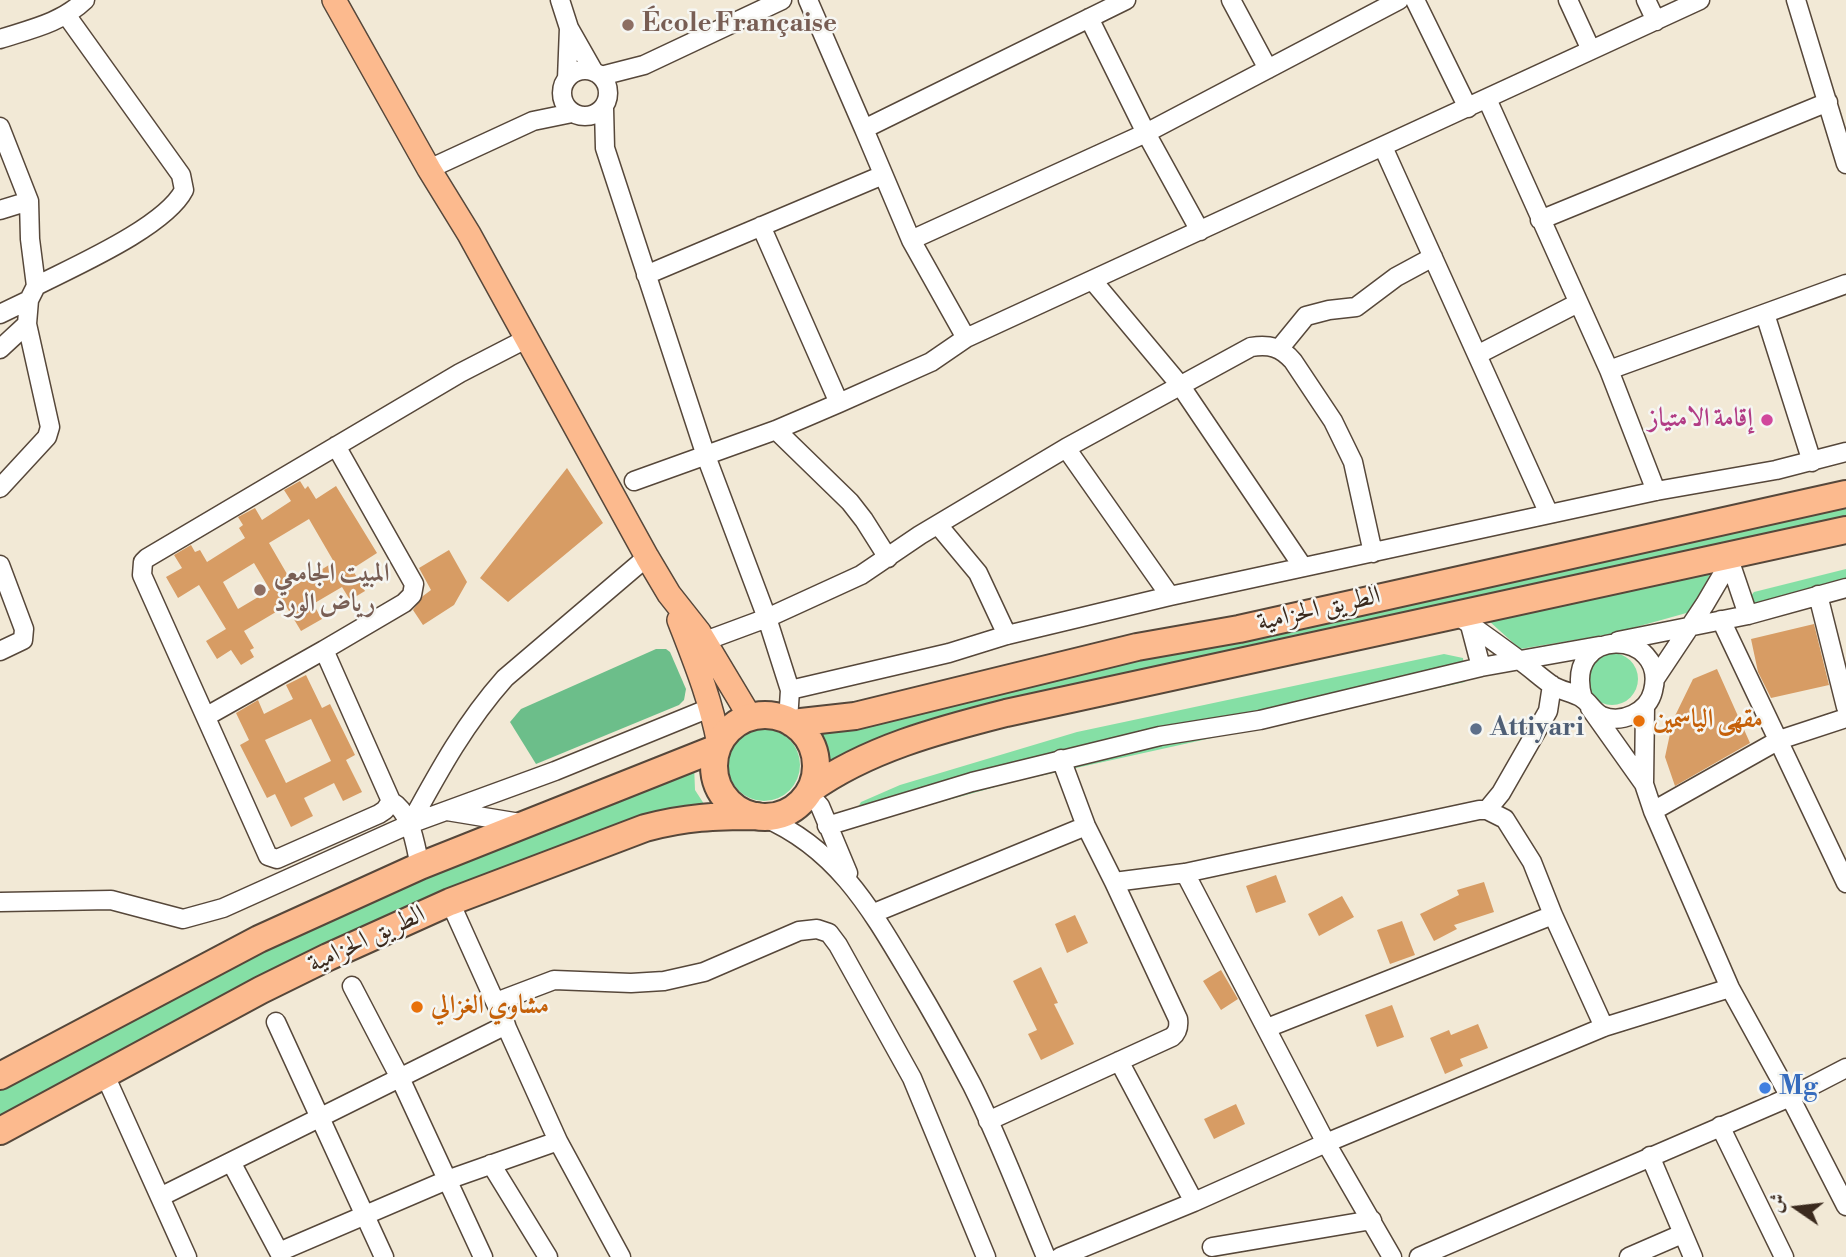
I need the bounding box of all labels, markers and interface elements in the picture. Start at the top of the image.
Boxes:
place label: École Française [642,9,837,41]
marker: École Française [620,17,636,33]
place label: إقامة الامتياز [1648,404,1753,436]
marker: إقامة الامتياز [1759,412,1775,428]
place label: المبيت الجامعي رياض الورد [274,559,390,620]
street label: الطريق الحزامية [1254,581,1384,639]
marker: المبيت الجامعي رياض الورد [252,582,268,598]
place label: مقهى الياسمين [1653,705,1763,737]
place label: Attiyari [1490,713,1584,745]
marker: مقهى الياسمين [1631,713,1647,729]
marker: Attiyari [1468,721,1484,737]
street label: الطريق الحزامية [303,899,431,981]
place label: مشاوي الغزالي [431,991,549,1023]
marker: مشاوي الغزالي [409,999,425,1015]
place label: Mg [1779,1072,1818,1104]
marker: Mg [1757,1080,1773,1096]
north arrow [1762,1173,1832,1243]
text: ش [1763,1191,1791,1215]

